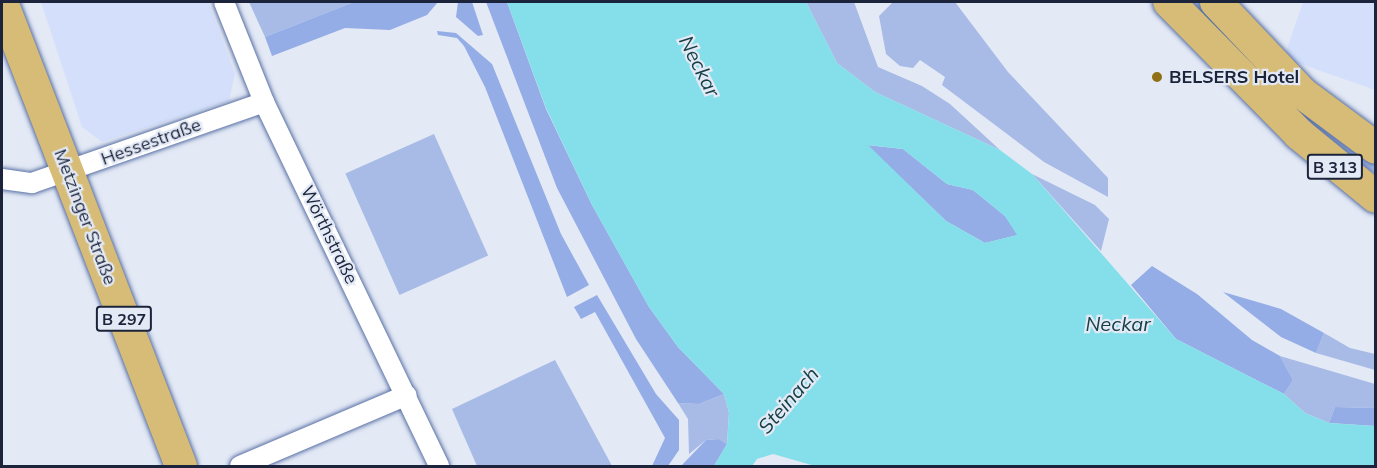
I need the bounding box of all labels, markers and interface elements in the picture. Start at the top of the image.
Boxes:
water label: Neckar [675,32,725,100]
place label: BELSERS Hotel [1169,66,1299,88]
marker: BELSERS Hotel [1150,70,1164,84]
street label: Hessestraße [98,114,204,170]
street label: Metzinger Straße [49,146,121,288]
road number: B 313 [1306,154,1364,180]
street label: Wörthstraße [296,182,362,288]
road number: B 297 [96,306,152,332]
water label: Neckar [1085,311,1151,335]
water label: Steinach [753,362,823,438]

